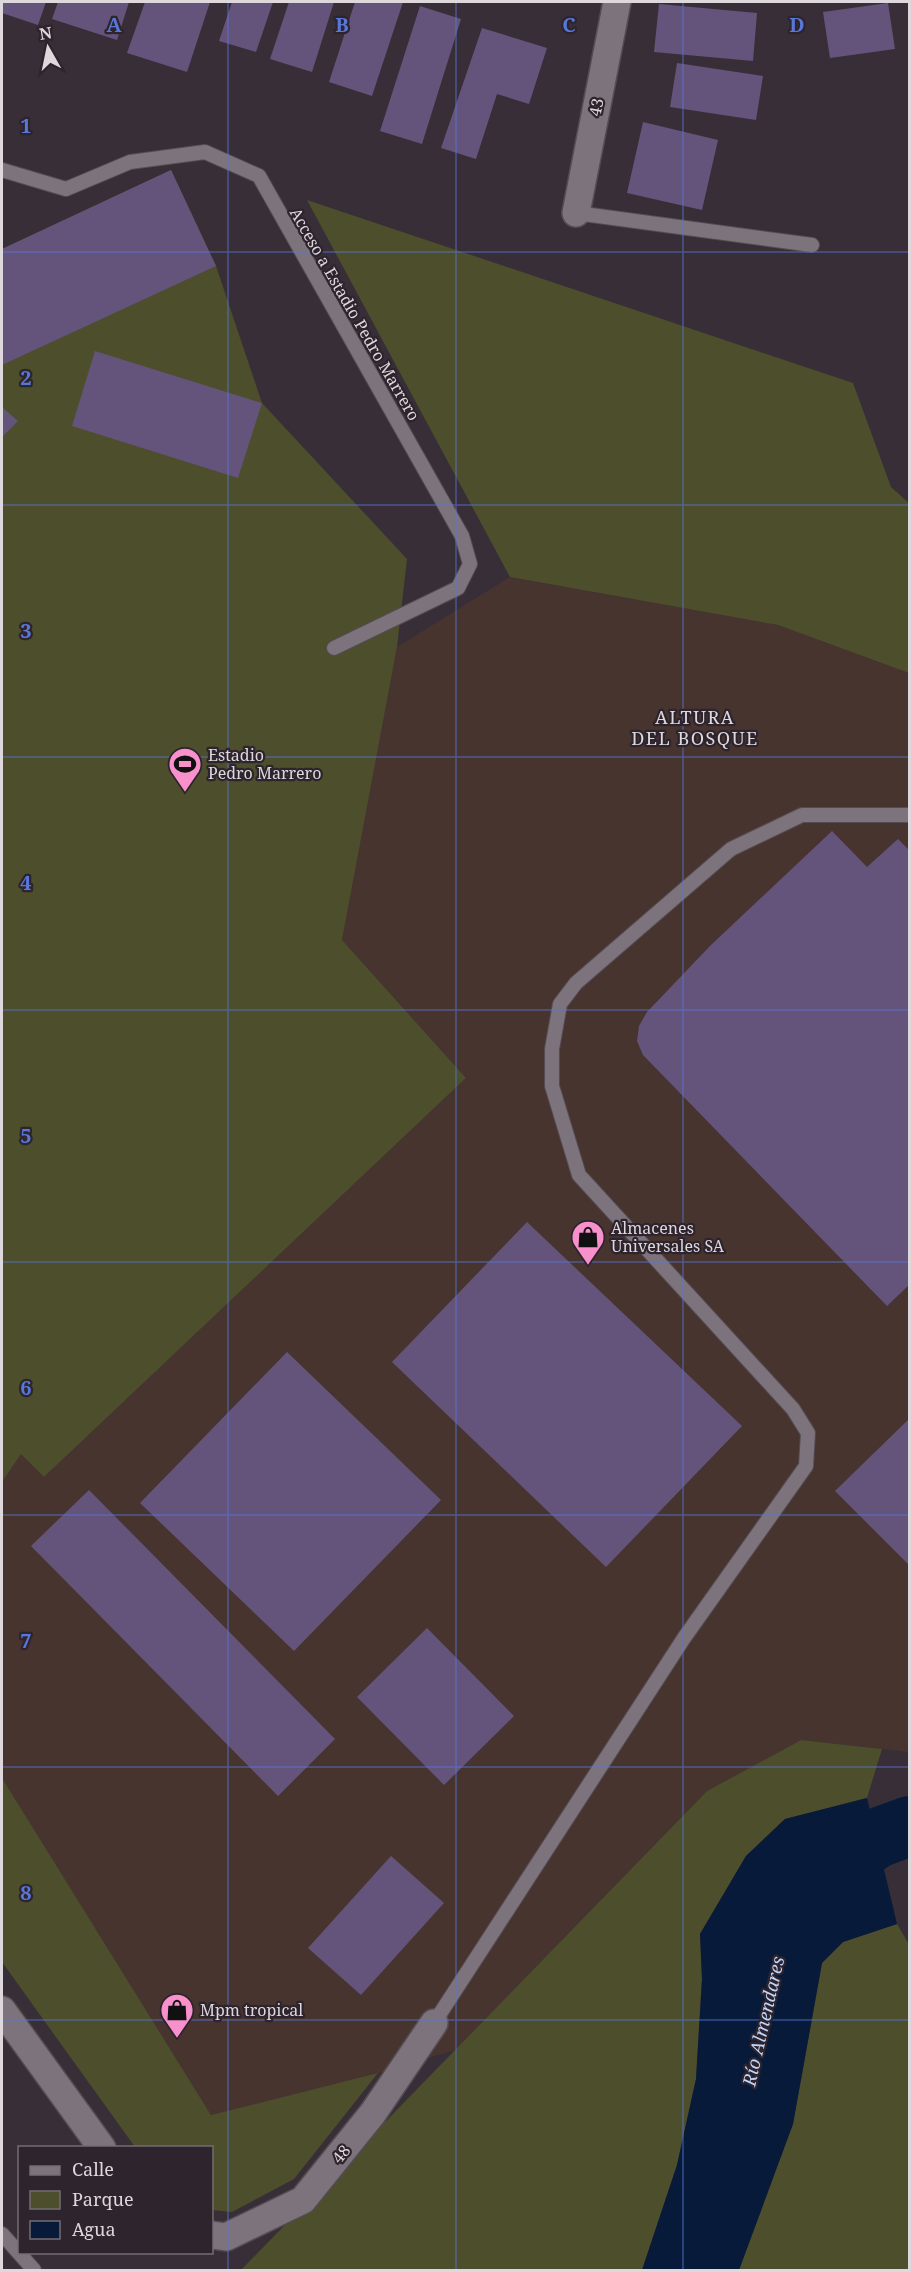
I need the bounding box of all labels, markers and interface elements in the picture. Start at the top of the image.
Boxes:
text: A [106,11,122,38]
text: B [335,11,349,38]
text: C [562,11,576,38]
text: D [789,11,805,38]
north arrow [18,18,78,78]
text: N [38,21,54,45]
street label: 43 [583,96,609,118]
text: 1 [20,112,32,139]
street label: Acceso a Estadio Pedro Marrero [285,203,425,425]
text: 2 [20,364,32,391]
text: 3 [20,617,32,644]
district label: ALTURA DEL BOSQUE [631,705,759,750]
place label: Estadio Pedro Marrero [208,744,321,784]
sports icon: Estadio Pedro Marrero [167,746,203,793]
text: 4 [20,869,32,896]
text: 5 [20,1122,32,1149]
place label: Almacenes Universales SA [611,1217,725,1257]
shop icon: Almacenes Universales SA [570,1219,606,1266]
text: 6 [20,1374,32,1401]
text: 7 [20,1627,32,1654]
text: 8 [20,1879,32,1906]
water label: Río Almendares [736,1954,790,2089]
shop icon: Mpm tropical [159,1992,195,2039]
place label: Mpm tropical [200,1999,303,2021]
street label: 48 [327,2140,355,2168]
legend [18,2146,213,2254]
text: Calle [72,2157,114,2181]
text: Parque [72,2187,134,2211]
text: Agua [72,2217,116,2241]

